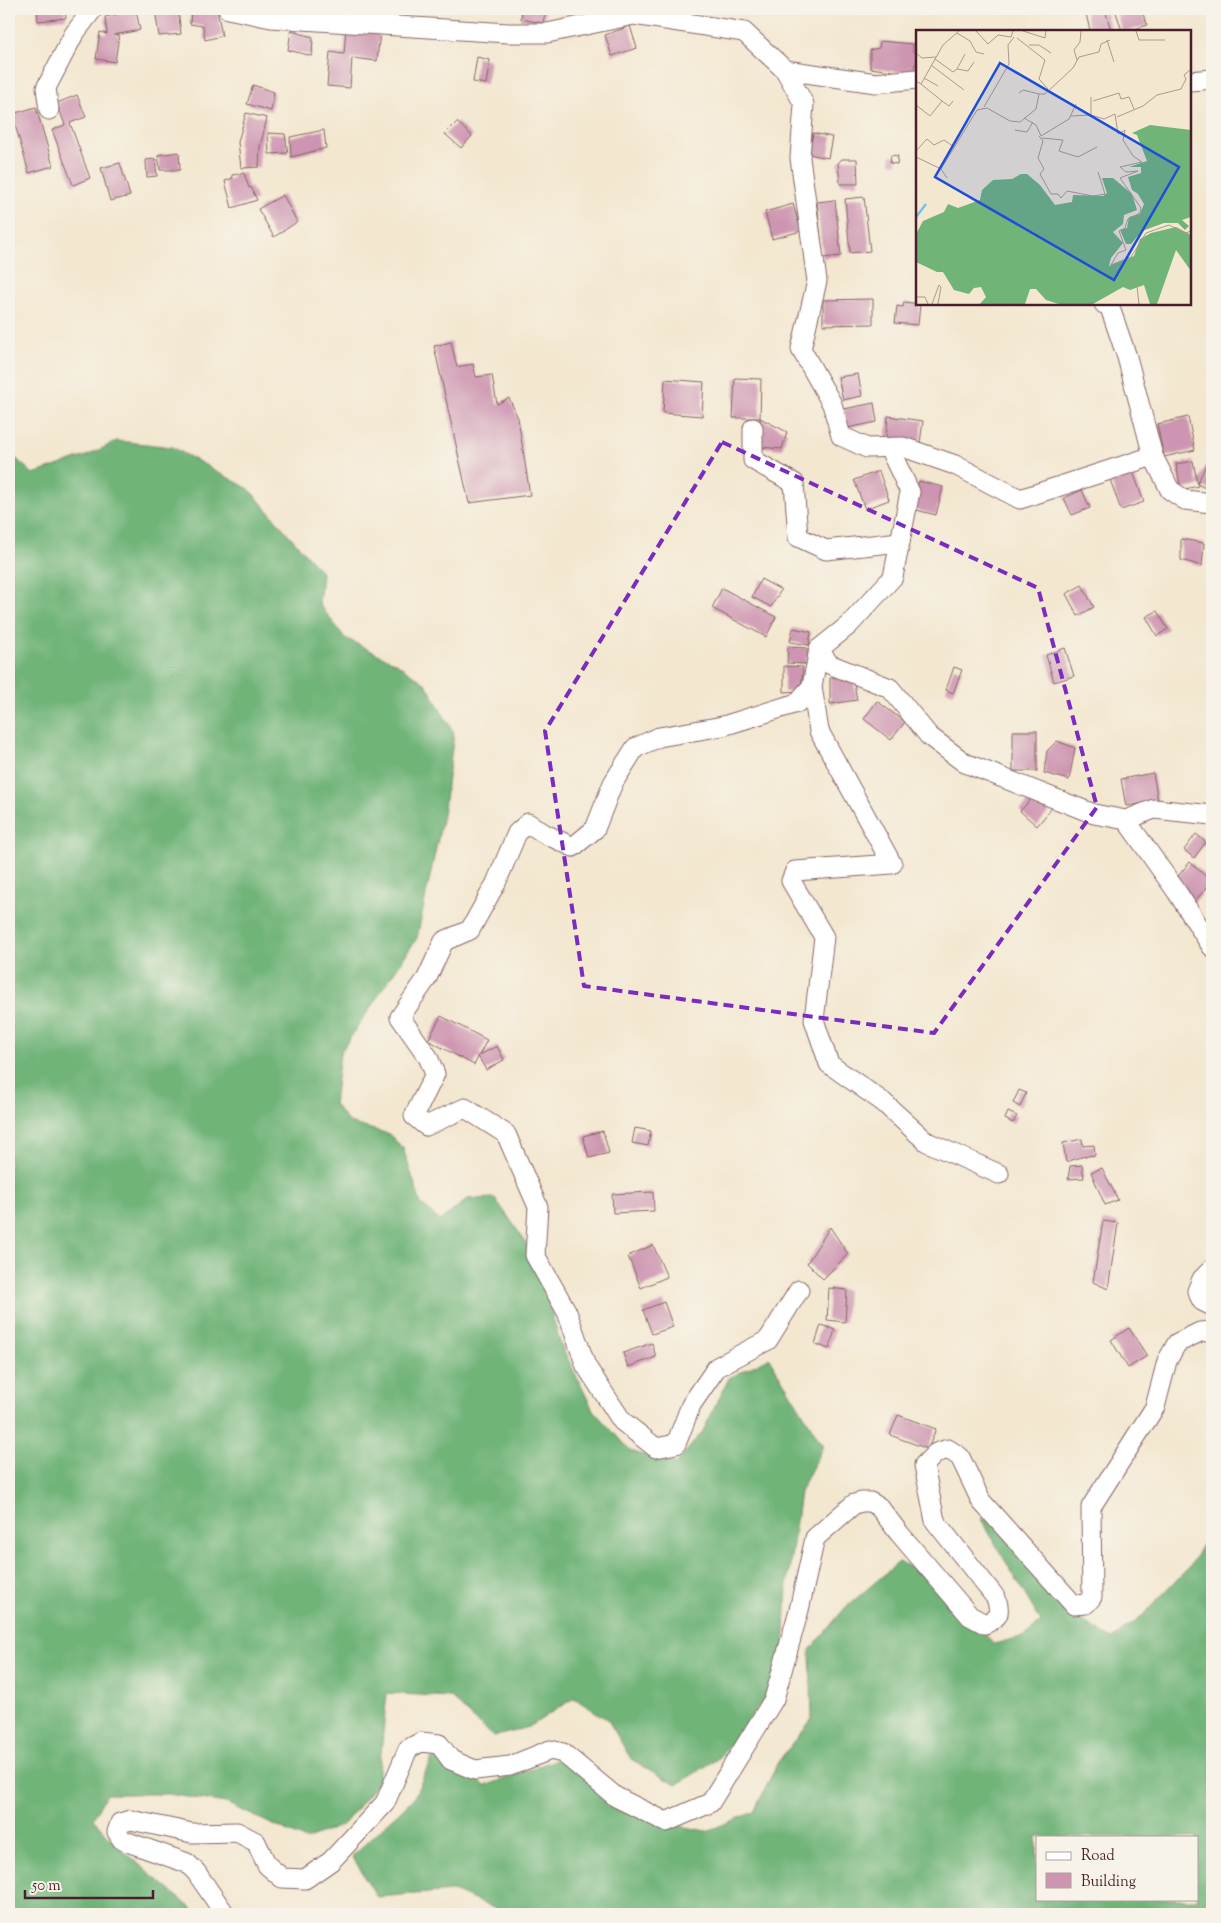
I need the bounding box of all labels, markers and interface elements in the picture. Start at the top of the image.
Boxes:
inset map [916,30,1191,305]
legend [1036,1836,1198,1900]
text: Road [1081,1846,1115,1867]
scale bar [25,1868,152,1900]
text: Building [1081,1872,1136,1893]
text: 50 m [31,1876,61,1897]

